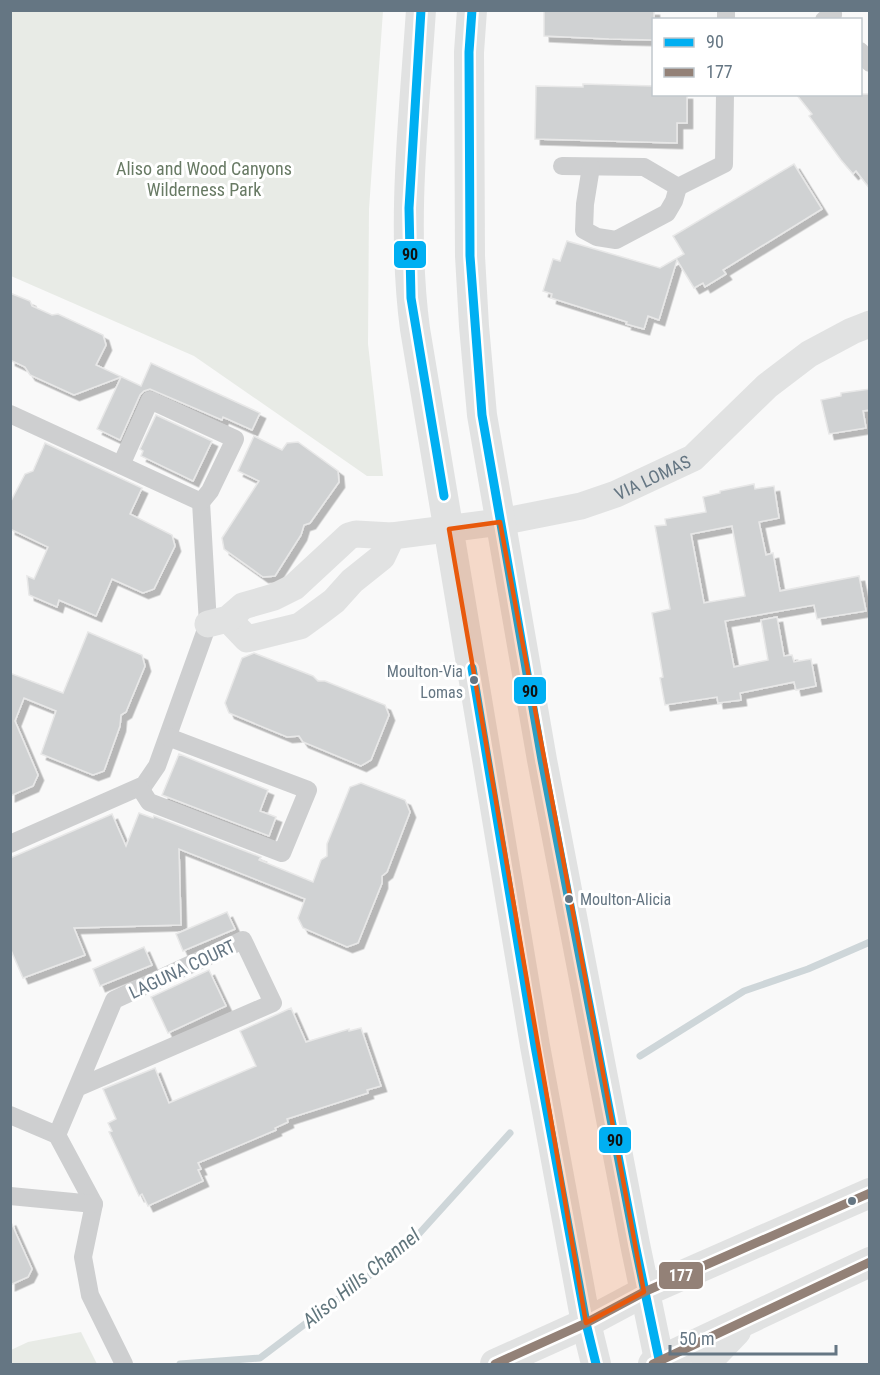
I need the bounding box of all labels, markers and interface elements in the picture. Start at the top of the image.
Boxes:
legend [652,18,862,96]
text: 90 [706,31,724,52]
text: 177 [706,61,733,82]
park label: Aliso and Wood Canyons Wilderness Park [116,158,292,200]
line badge: 90 [393,240,427,269]
text: 90 [402,245,418,264]
street label: VIA LOMAS [611,450,694,504]
place label: Moulton-Via Lomas [387,662,463,702]
marker: Moulton-Via Lomas [468,674,480,686]
line badge: 90 [513,676,547,705]
text: 90 [522,682,538,701]
place label: Moulton-Alicia [580,890,671,909]
marker: Moulton-Alicia [563,893,575,905]
street label: LAGUNA COURT [125,935,239,1003]
line badge: 90 [598,1126,632,1154]
text: 90 [607,1131,623,1150]
unlabelled marker [846,1195,858,1207]
water label: Aliso Hills Channel [297,1223,425,1333]
line badge: 177 [658,1261,704,1290]
text: 177 [669,1266,693,1285]
scale bar [670,1318,836,1356]
text: 50 m [679,1328,714,1349]

